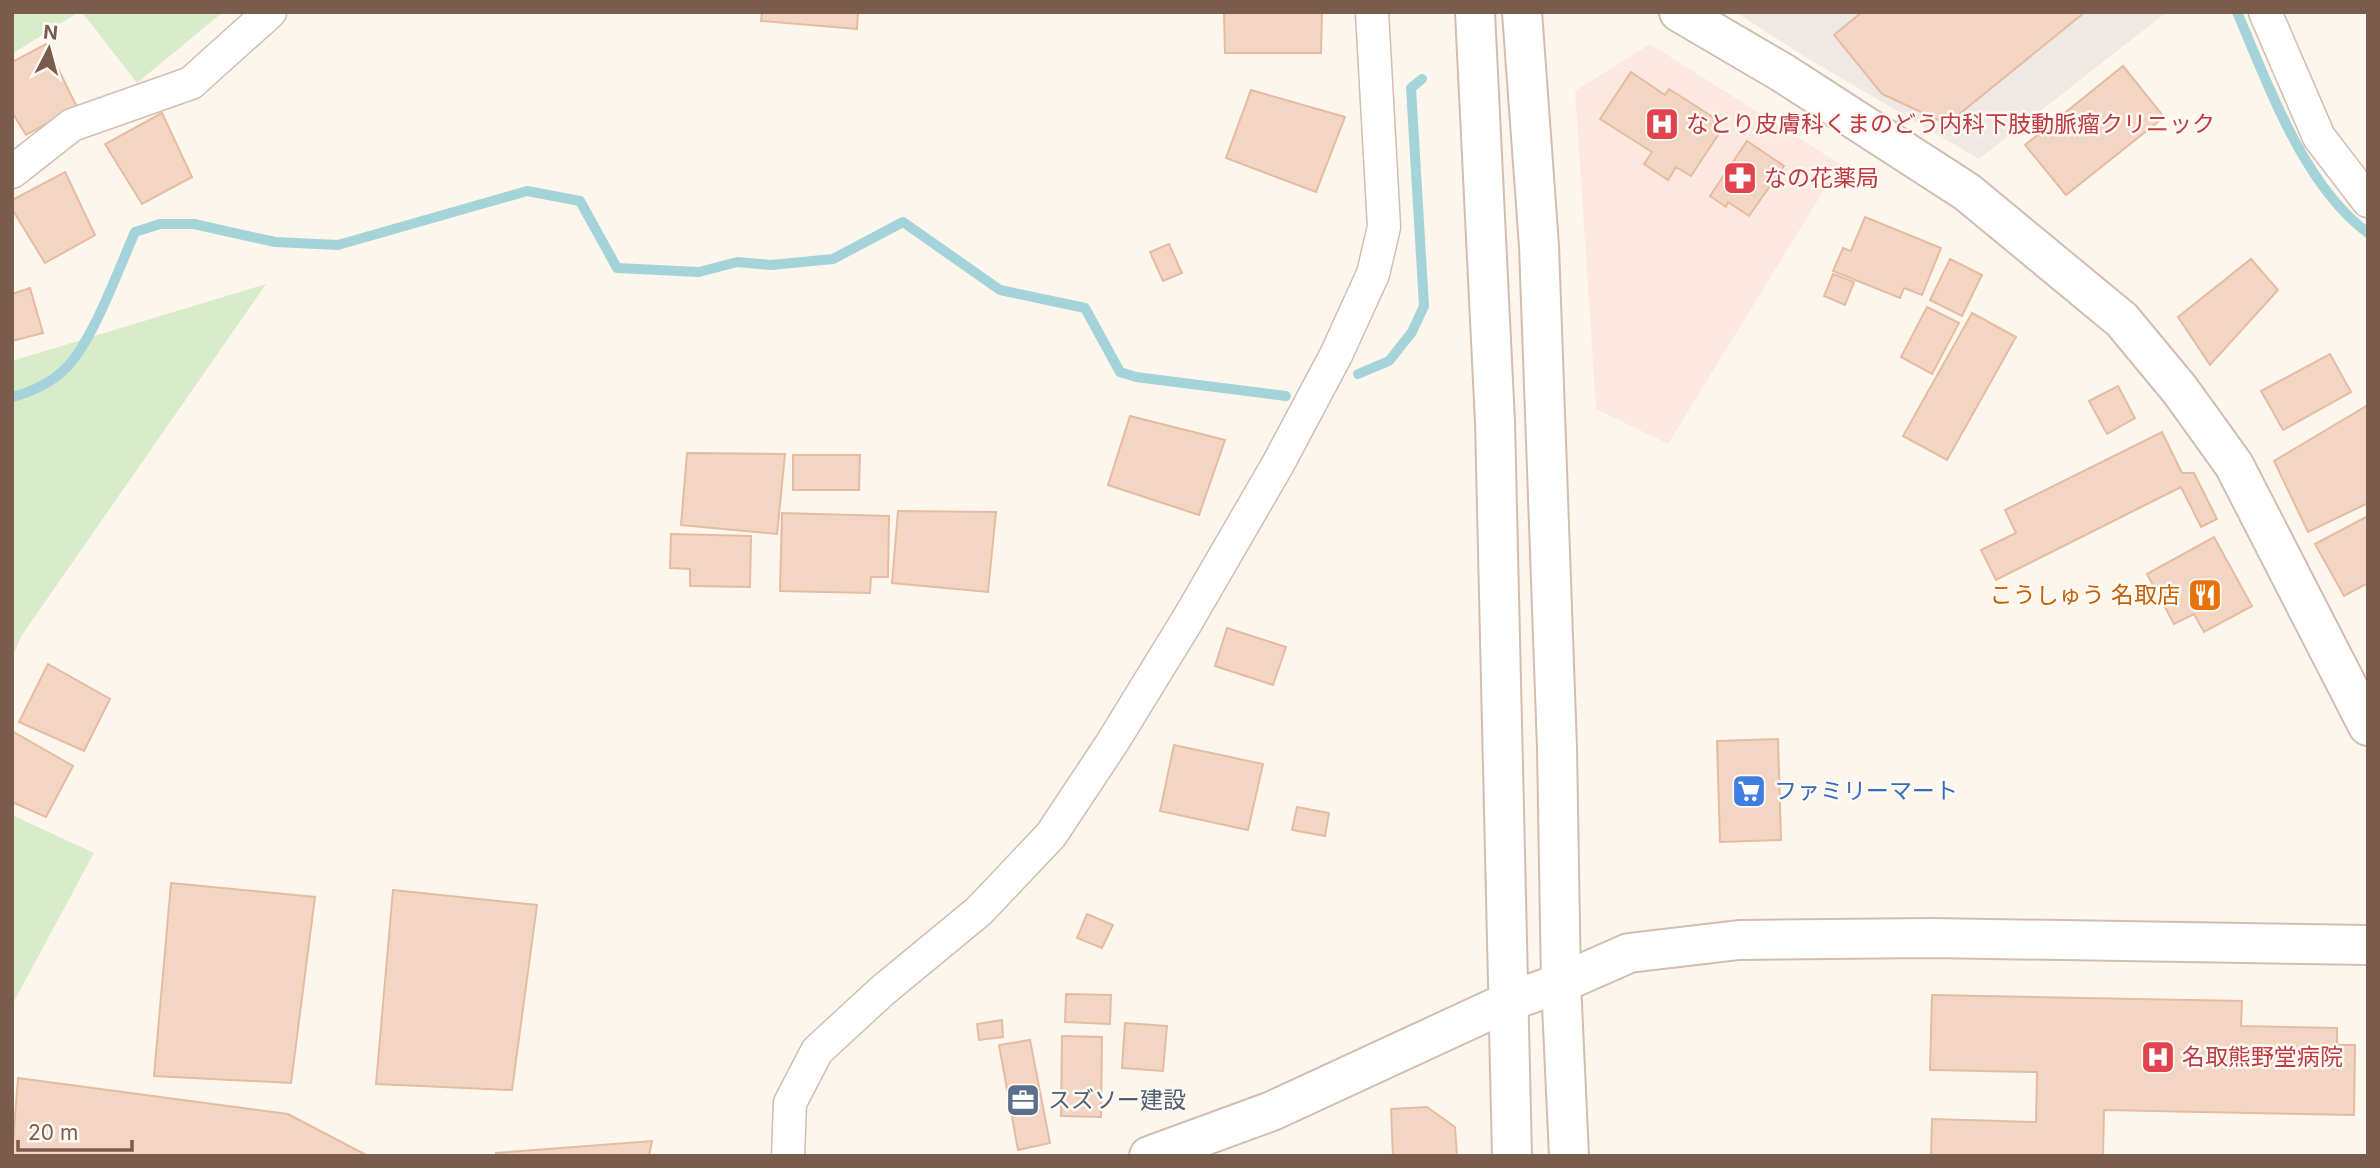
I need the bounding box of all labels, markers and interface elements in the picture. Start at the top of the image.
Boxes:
north arrow [14,14,84,84]
text: N [42,20,59,45]
hospital icon: なとり皮膚科くまのどう内科下肢動脈瘤クリニック [1643,105,1681,143]
place label: なとり皮膚科くまのどう内科下肢動脈瘤クリニック [1686,110,2215,138]
pharmacy icon: なの花薬局 [1721,159,1759,197]
place label: なの花薬局 [1764,164,1879,192]
restaurant icon: こうしゅう 名取店 [2186,576,2224,614]
place label: こうしゅう 名取店 [1990,581,2180,609]
supermarket icon: ファミリーマート [1730,772,1768,810]
place label: ファミリーマート [1774,777,1958,805]
hospital icon: 名取熊野堂病院 [2139,1038,2177,1076]
place label: 名取熊野堂病院 [2182,1043,2343,1071]
office icon: スズソー建設 [1004,1081,1042,1119]
place label: スズソー建設 [1048,1086,1186,1114]
scale bar [18,1108,131,1152]
text: 20 m [28,1120,78,1145]

